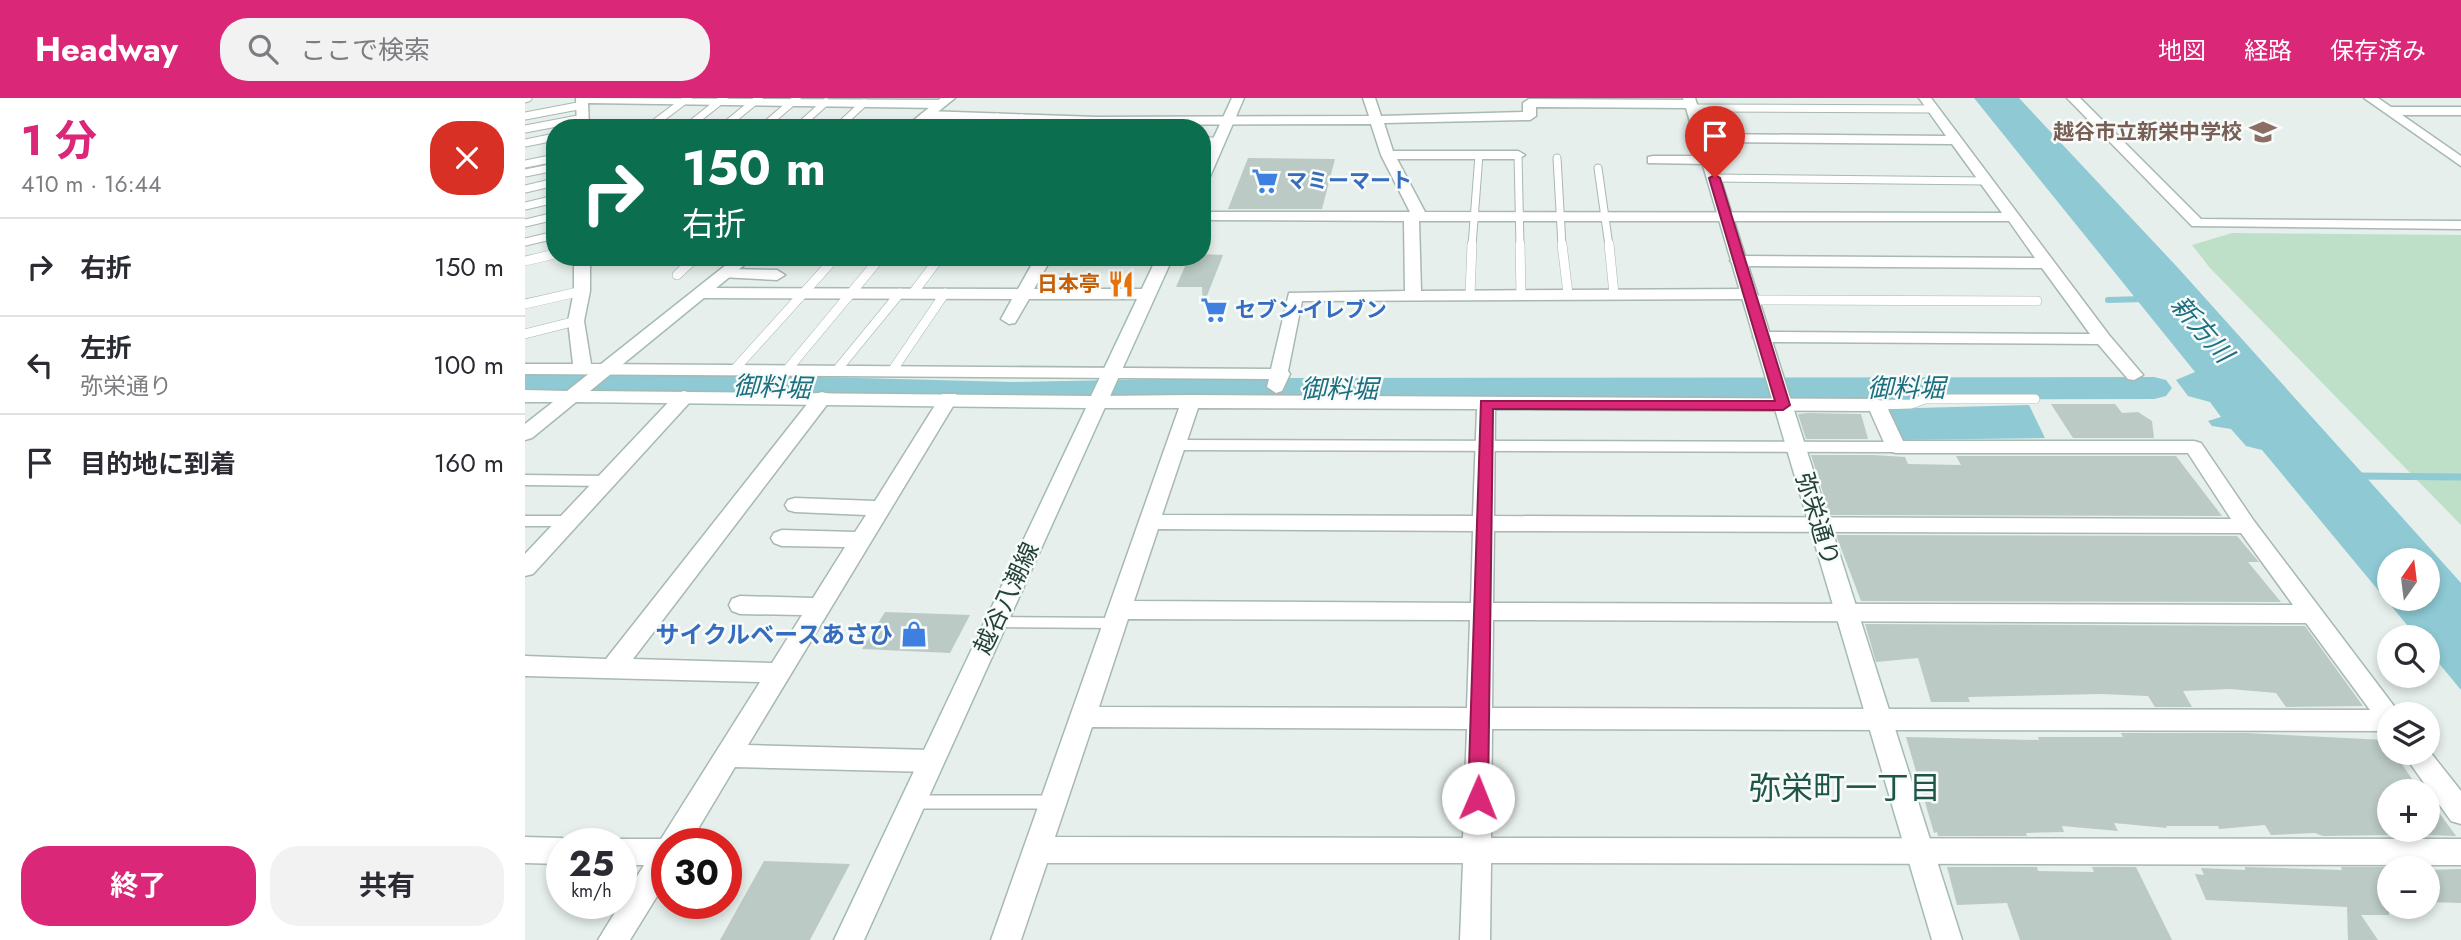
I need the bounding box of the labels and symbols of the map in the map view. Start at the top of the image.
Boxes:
pin [1685,106,1745,178]
place label: 越谷市立新栄中学校 [2053,117,2242,147]
school or university icon: 越谷市立新栄中学校 [2248,117,2278,147]
supermarket icon: マミーマート [1250,166,1280,196]
place label: マミーマート [1286,166,1412,196]
place label: 日本亭 [1037,269,1100,299]
restaurant icon: 日本亭 [1106,269,1136,299]
water label: 新方川 [2162,287,2244,373]
supermarket icon: セブン-イレブン [1199,295,1229,325]
place label: セブン-イレブン [1235,295,1387,325]
water label: 御料堀 [732,367,816,407]
water label: 御料堀 [1867,369,1949,407]
water label: 御料堀 [1300,370,1382,408]
street label: 弥栄通り [1787,468,1849,570]
street label: 越谷八潮線 [965,536,1047,660]
north arrow [2377,548,2439,611]
place label: サイクルベースあさひ [655,617,893,652]
shop icon: サイクルベースあさひ [899,619,929,649]
position arrow [1441,761,1515,835]
district label: 弥栄町一丁目 [1749,765,1941,811]
speed limit sign: 30 [651,828,742,919]

